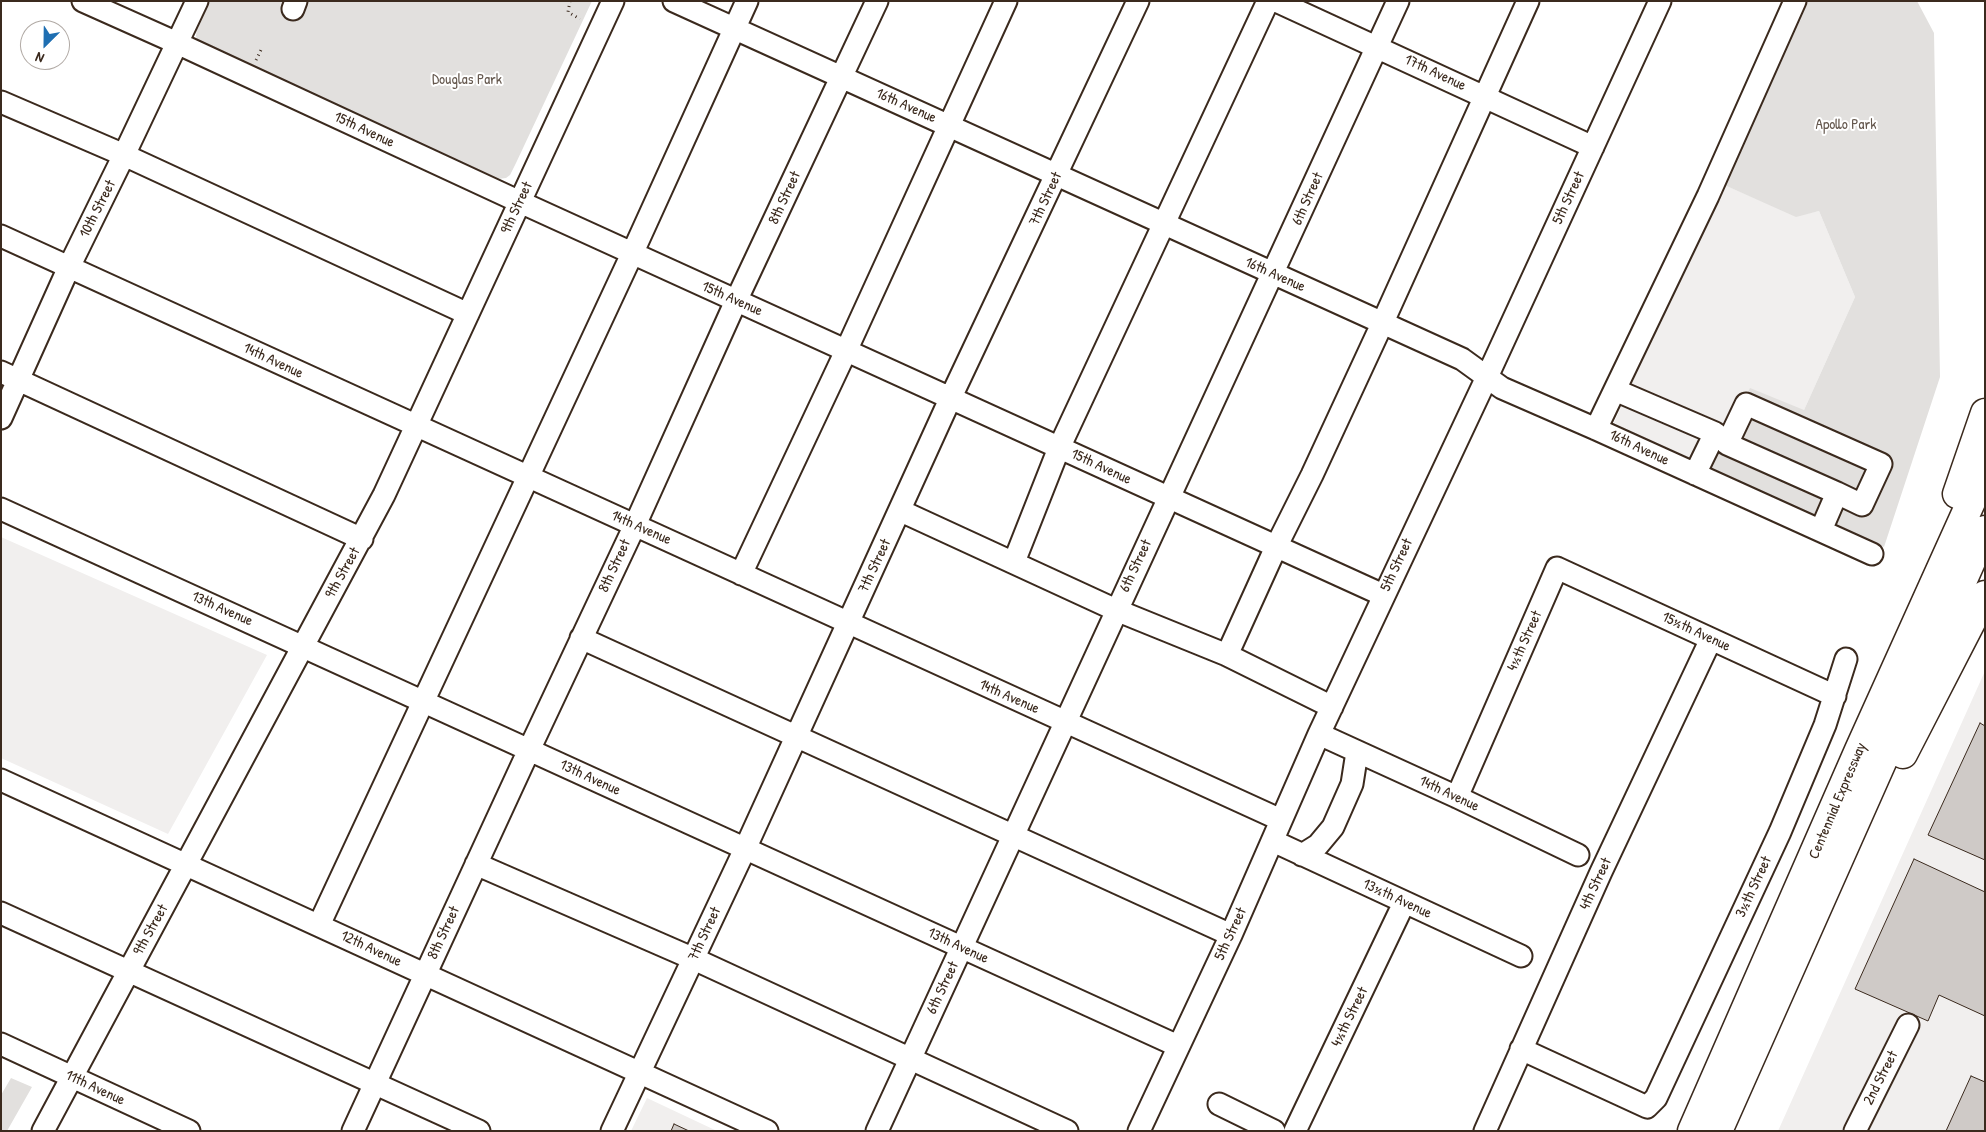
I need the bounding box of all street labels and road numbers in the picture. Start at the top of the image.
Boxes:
street label: 17th Avenue [1401,51,1469,95]
street label: 16th Avenue [873,85,939,127]
street label: 15th Avenue [331,108,397,152]
street label: 8th Street [765,169,805,227]
street label: 7th Street [1026,169,1066,229]
street label: 5th Street [1549,169,1589,227]
street label: 6th Street [1288,170,1328,228]
street label: 10th Street [76,177,120,241]
street label: 9th Street [497,179,537,237]
street label: 16th Avenue [1242,254,1308,296]
street label: 15th Avenue [699,278,765,320]
street label: 14th Avenue [240,339,306,383]
street label: 16th Avenue [1606,426,1672,470]
street label: 15th Avenue [1068,445,1134,489]
street label: 14th Avenue [608,507,674,549]
street label: 7th Street [855,536,895,596]
street label: 5th Street [1377,536,1417,594]
street label: 8th Street [595,537,635,595]
street label: 6th Street [1116,537,1156,595]
street label: 9th Street [322,544,364,602]
street label: 13th Avenue [189,588,255,630]
street label: 4½th Street [1504,608,1546,674]
street label: 15½th Avenue [1659,608,1733,656]
street label: 14th Avenue [976,676,1042,718]
street label: Centennial Expressway [1805,740,1871,862]
street label: 13th Avenue [557,756,623,800]
street label: 14th Avenue [1416,772,1482,816]
street label: 3½th Street [1732,854,1776,920]
street label: 4th Street [1576,855,1616,913]
street label: 13½th Avenue [1360,875,1434,923]
street label: 9th Street [130,901,172,959]
street label: 8th Street [424,904,464,962]
street label: 7th Street [685,904,725,964]
street label: 5th Street [1211,905,1251,963]
street label: 13th Avenue [925,924,991,968]
street label: 12th Avenue [338,927,404,971]
street label: 6th Street [923,959,963,1017]
street label: 4½th Street [1328,984,1372,1050]
street label: 2nd Street [1860,1048,1902,1108]
street label: 11th Avenue [62,1066,128,1110]

